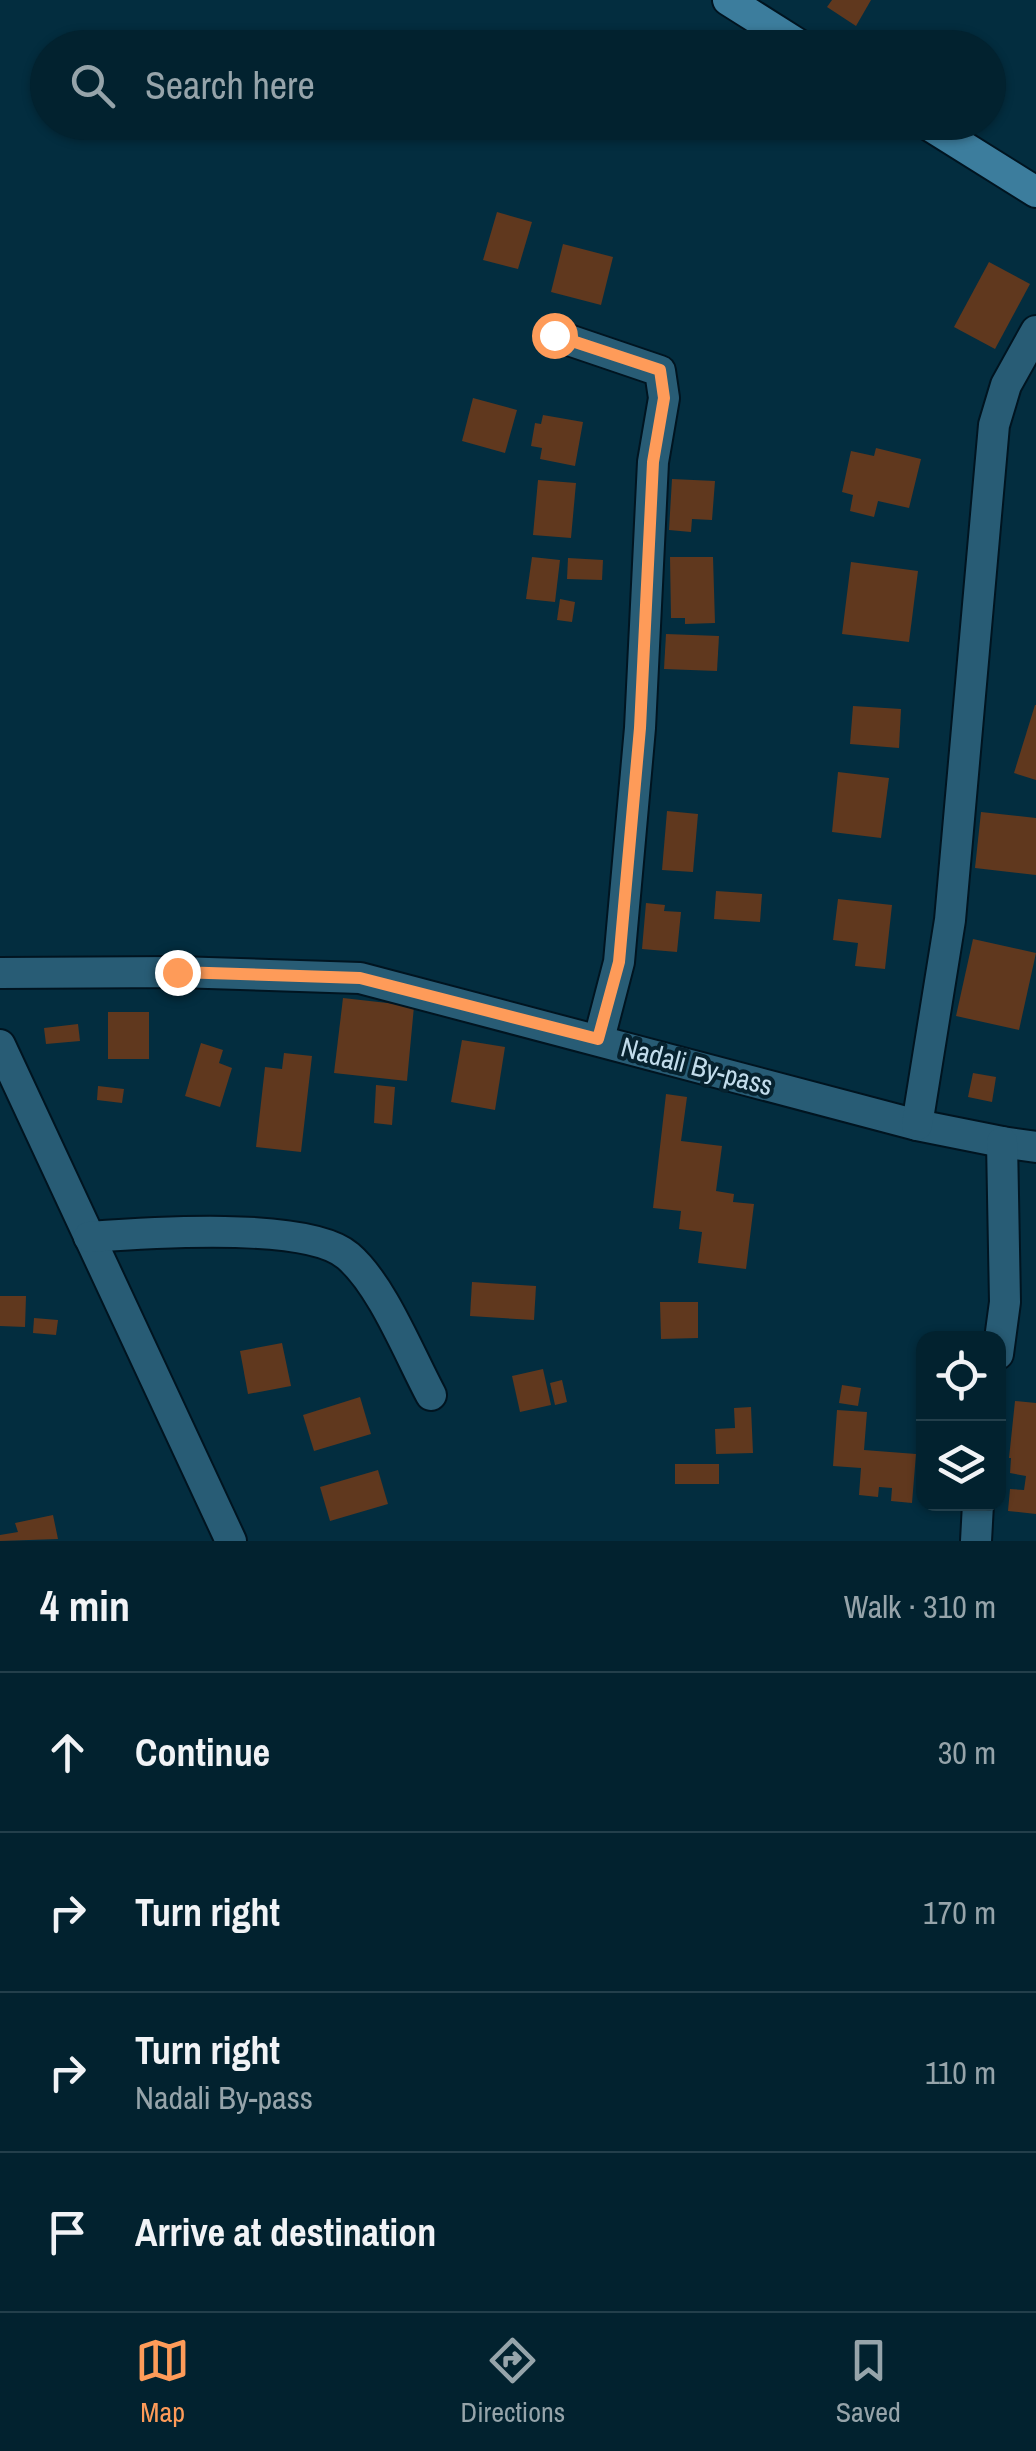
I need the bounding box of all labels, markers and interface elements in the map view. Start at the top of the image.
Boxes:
search box [30,30,1006,140]
icon: search [65,58,120,113]
text: Search here [145,60,315,111]
route start [532,313,578,359]
route end [155,950,201,996]
street label: Nadali By-pass [617,1027,777,1105]
map controls [916,1331,1006,1511]
button: locate [916,1331,1006,1421]
button: layers [916,1421,1006,1511]
text: 4 min [40,1578,130,1634]
text: Walk · 310 m [844,1585,996,1628]
icon: ahead [40,1725,95,1780]
text: Continue [135,1727,270,1778]
text: 30 m [938,1731,996,1774]
icon: right [40,1885,95,1940]
text: Turn right [135,1887,280,1938]
text: 170 m [923,1891,996,1934]
text: Turn right [135,2025,280,2076]
icon: right [40,2045,95,2100]
text: 110 m [925,2051,996,2094]
text: Nadali By-pass [135,2076,313,2119]
icon: arrive [40,2205,95,2260]
text: Arrive at destination [135,2207,436,2258]
tab: Map [135,2333,190,2431]
tab: Directions [461,2333,565,2431]
tab: Saved [836,2333,901,2431]

